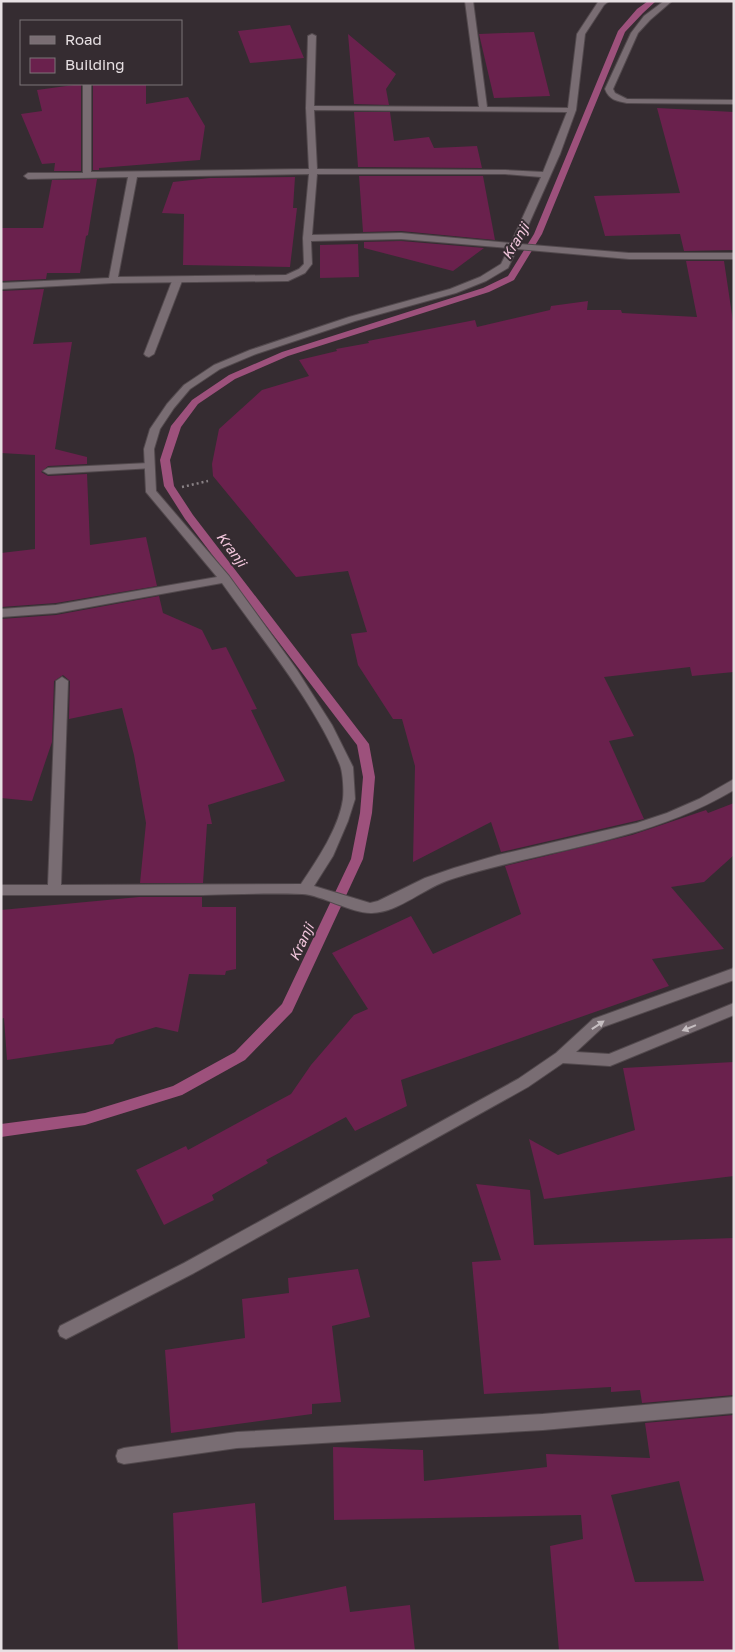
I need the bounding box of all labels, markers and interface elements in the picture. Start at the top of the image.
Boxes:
legend [20,20,182,85]
text: Road [65,30,102,48]
text: Building [65,55,125,73]
water label: Kranji [498,218,533,262]
water label: Kranji [213,528,252,571]
water label: Kranji [285,919,318,963]
one-way arrow [591,1021,605,1030]
one-way arrow [682,1024,696,1032]

